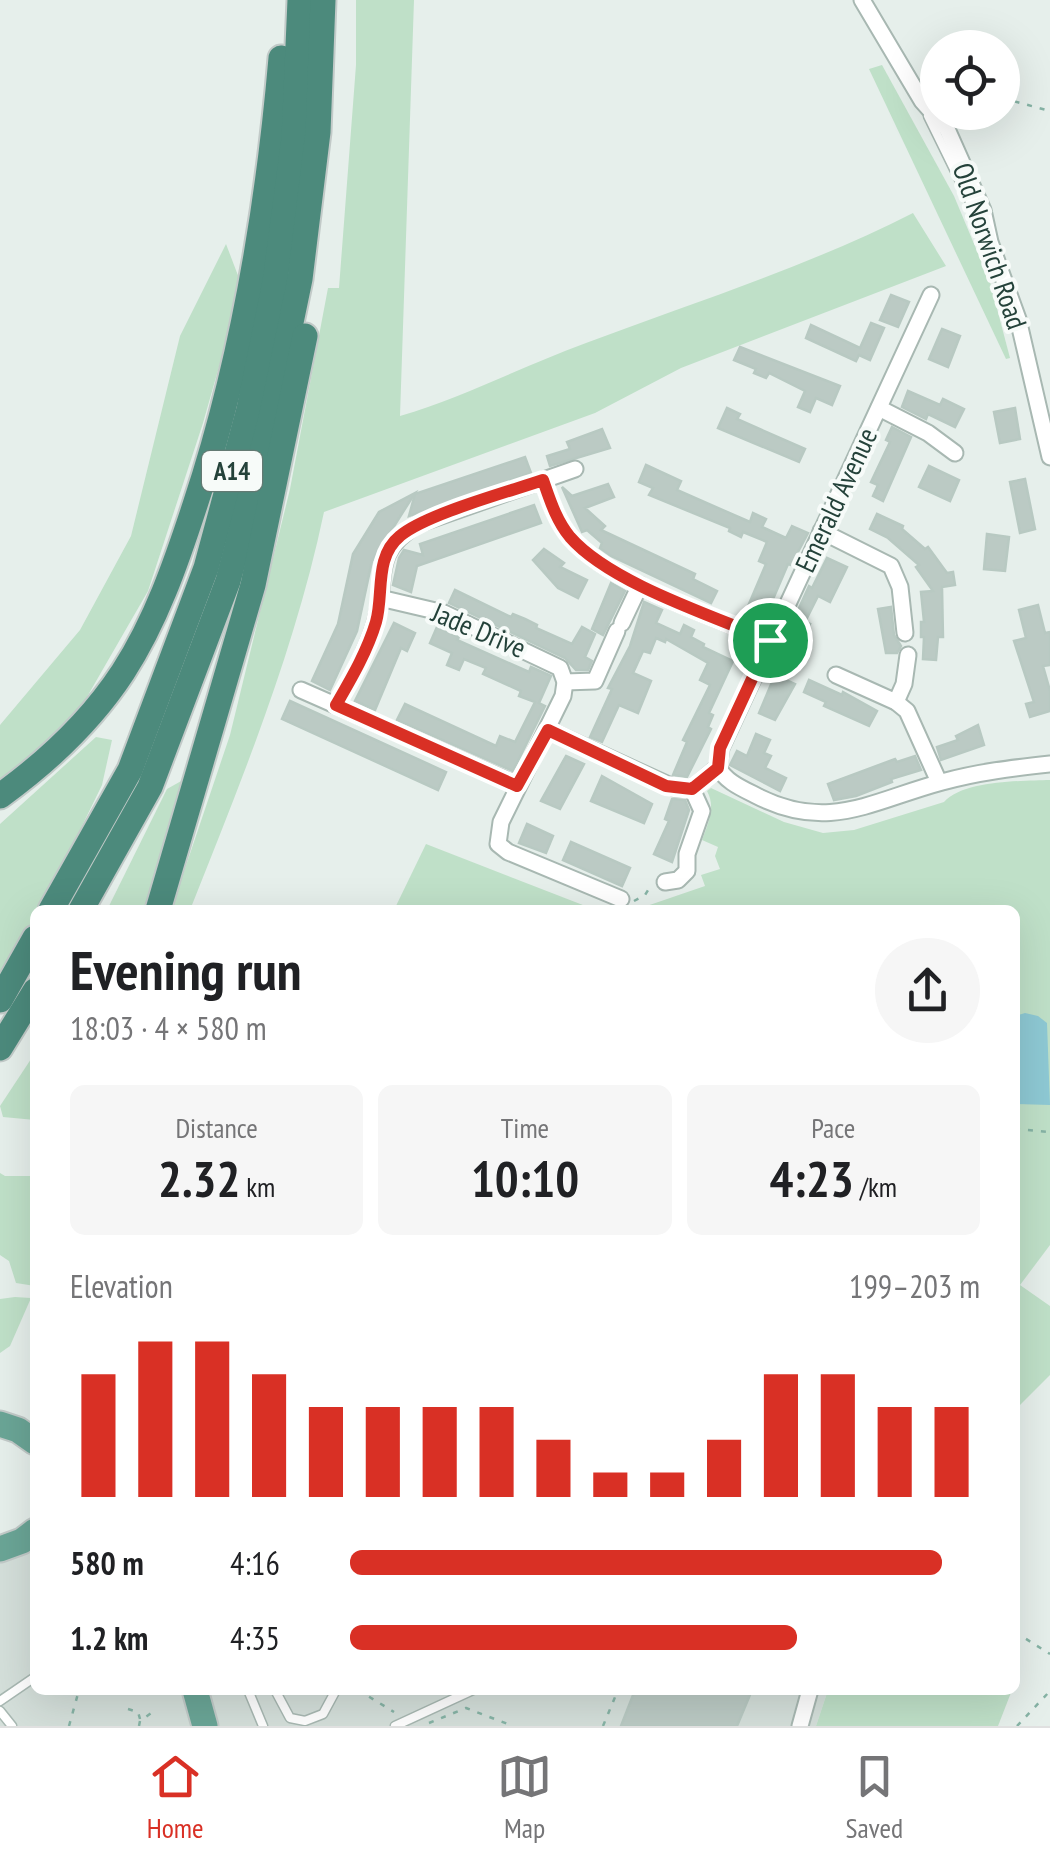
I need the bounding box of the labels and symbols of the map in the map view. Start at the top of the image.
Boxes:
street label: Old Norwich Road [945,158,1036,334]
street label: Emerald Avenue [786,422,885,578]
road number: A14 [202,451,262,491]
street label: Jade Drive [426,593,532,666]
pin [728,598,813,683]

